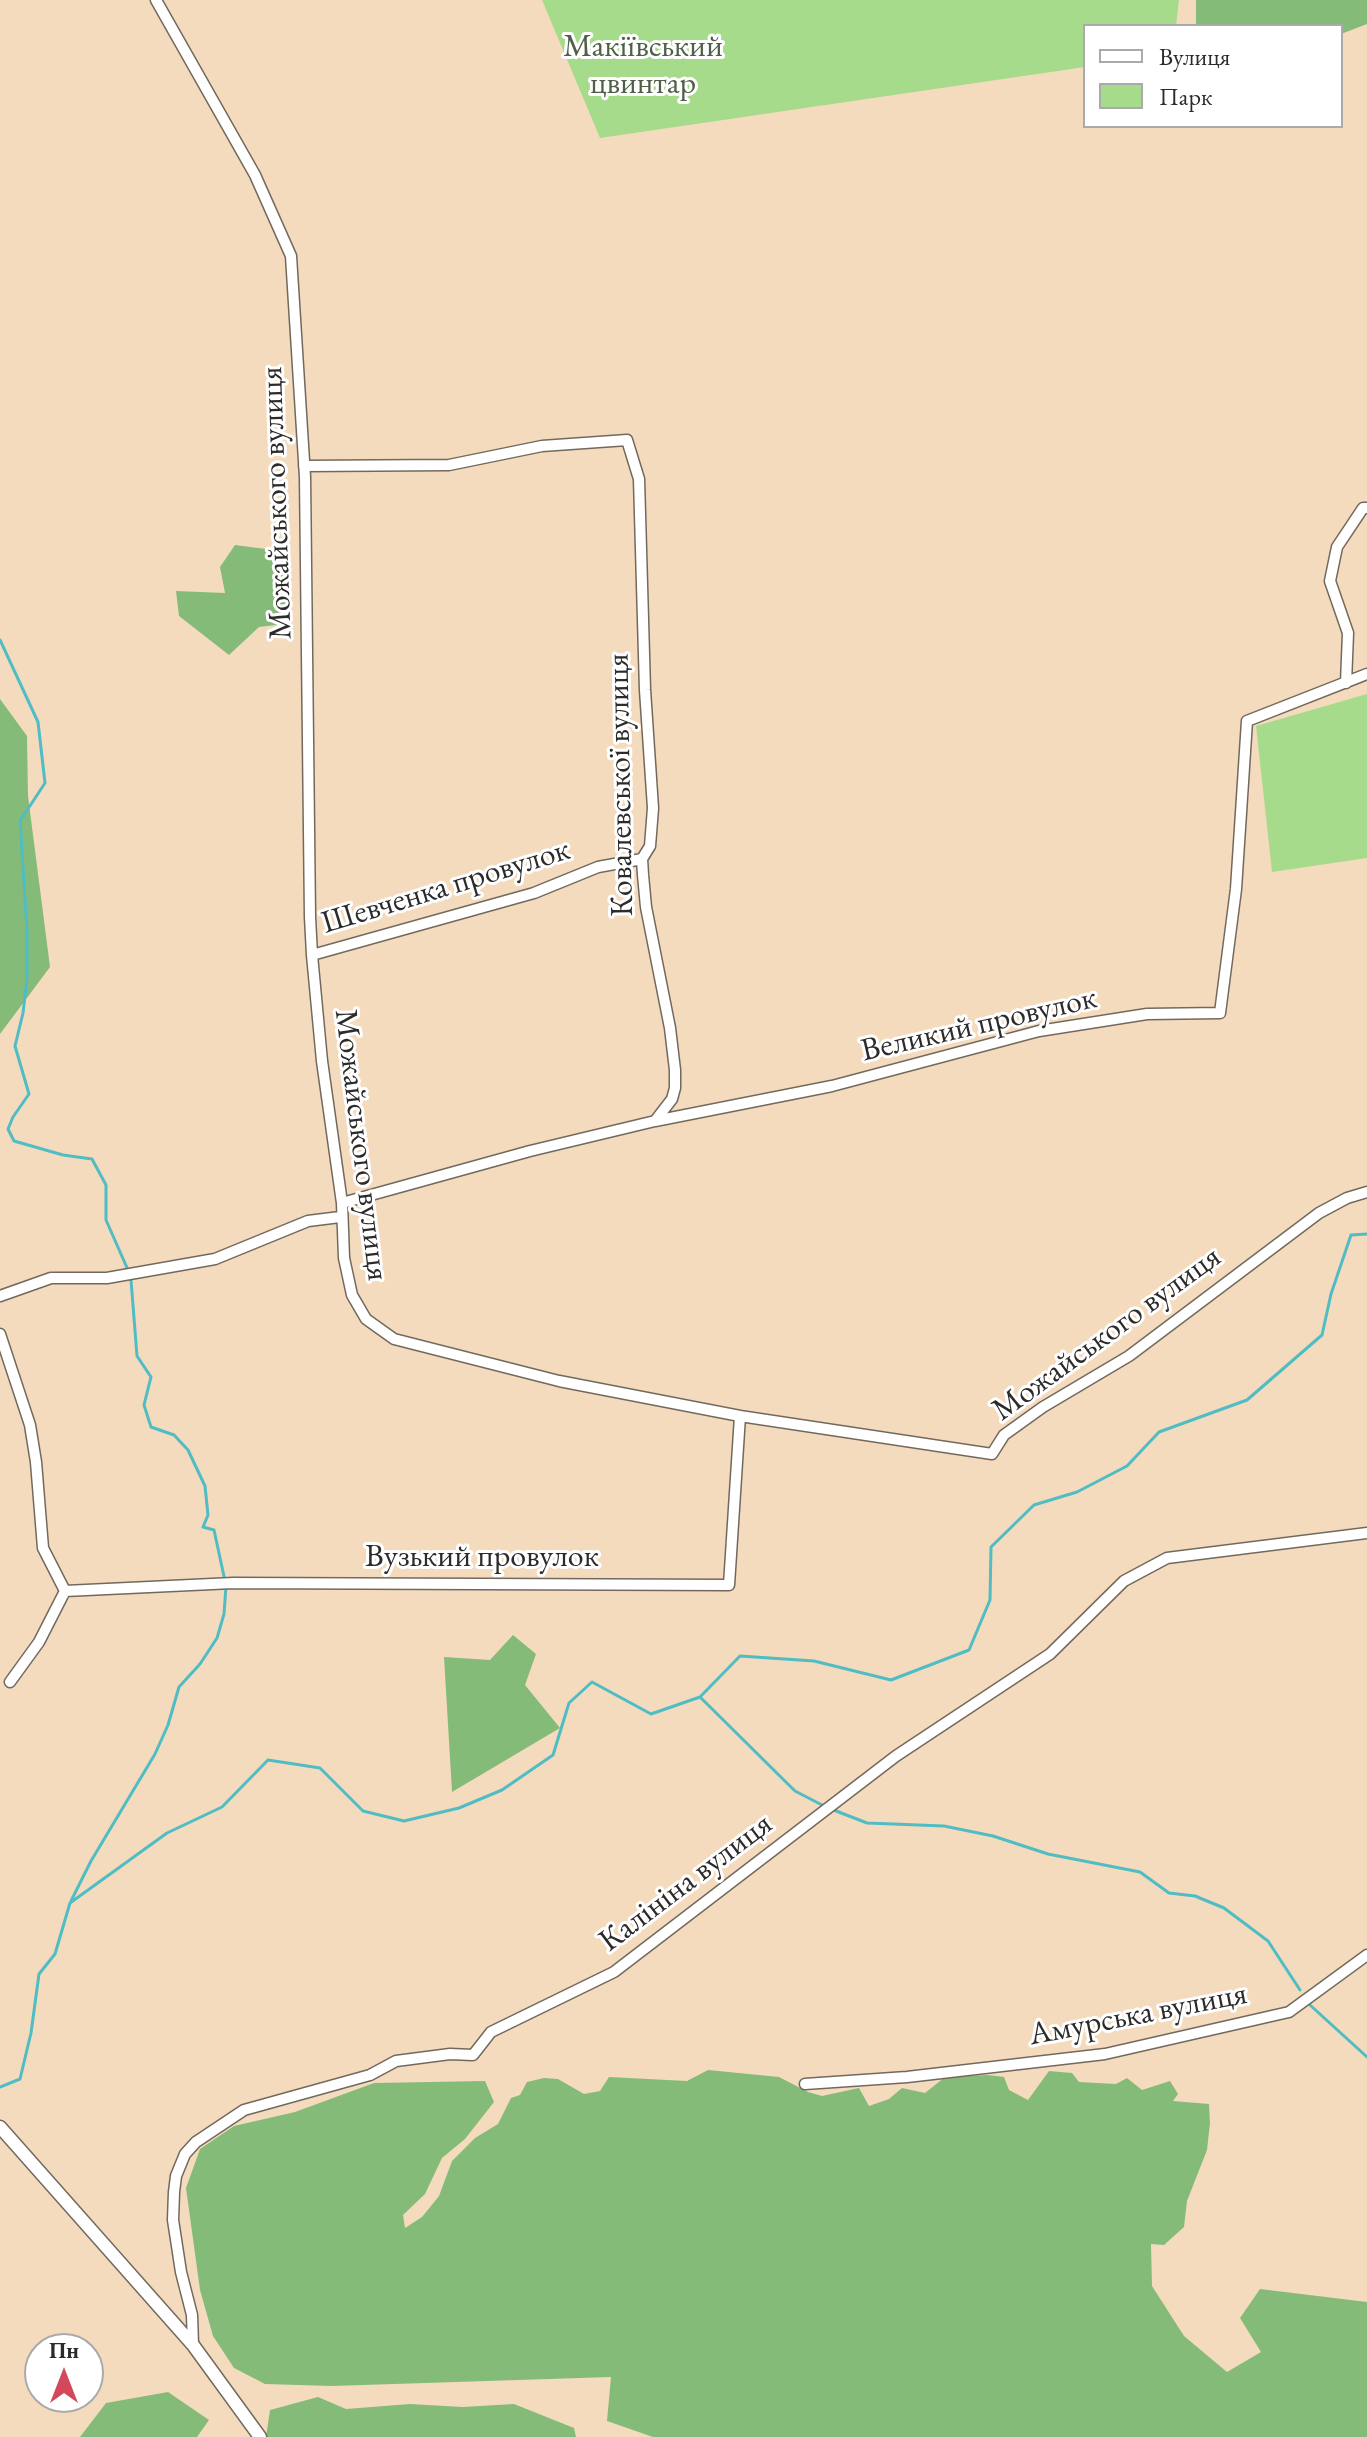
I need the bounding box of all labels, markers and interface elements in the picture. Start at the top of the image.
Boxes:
legend [1083,24,1343,128]
park label: Макіївський цвинтар [563,28,723,103]
text: Вулиця [1159,41,1230,72]
text: Парк [1159,81,1212,112]
street label: Можайського вулиця [253,366,301,640]
street label: Ковалевської вулиця [600,653,642,917]
street label: Шевченка провулок [317,831,575,943]
street label: Великий провулок [858,979,1100,1071]
street label: Можайського вулиця [325,1007,397,1283]
street label: Можайського вулиця [985,1238,1229,1430]
street label: Вузький провулок [365,1538,599,1576]
street label: Калініна вулиця [592,1805,780,1961]
street label: Амурська вулиця [1026,1975,1250,2055]
north arrow [24,2333,104,2413]
text: Пн [49,2336,79,2365]

